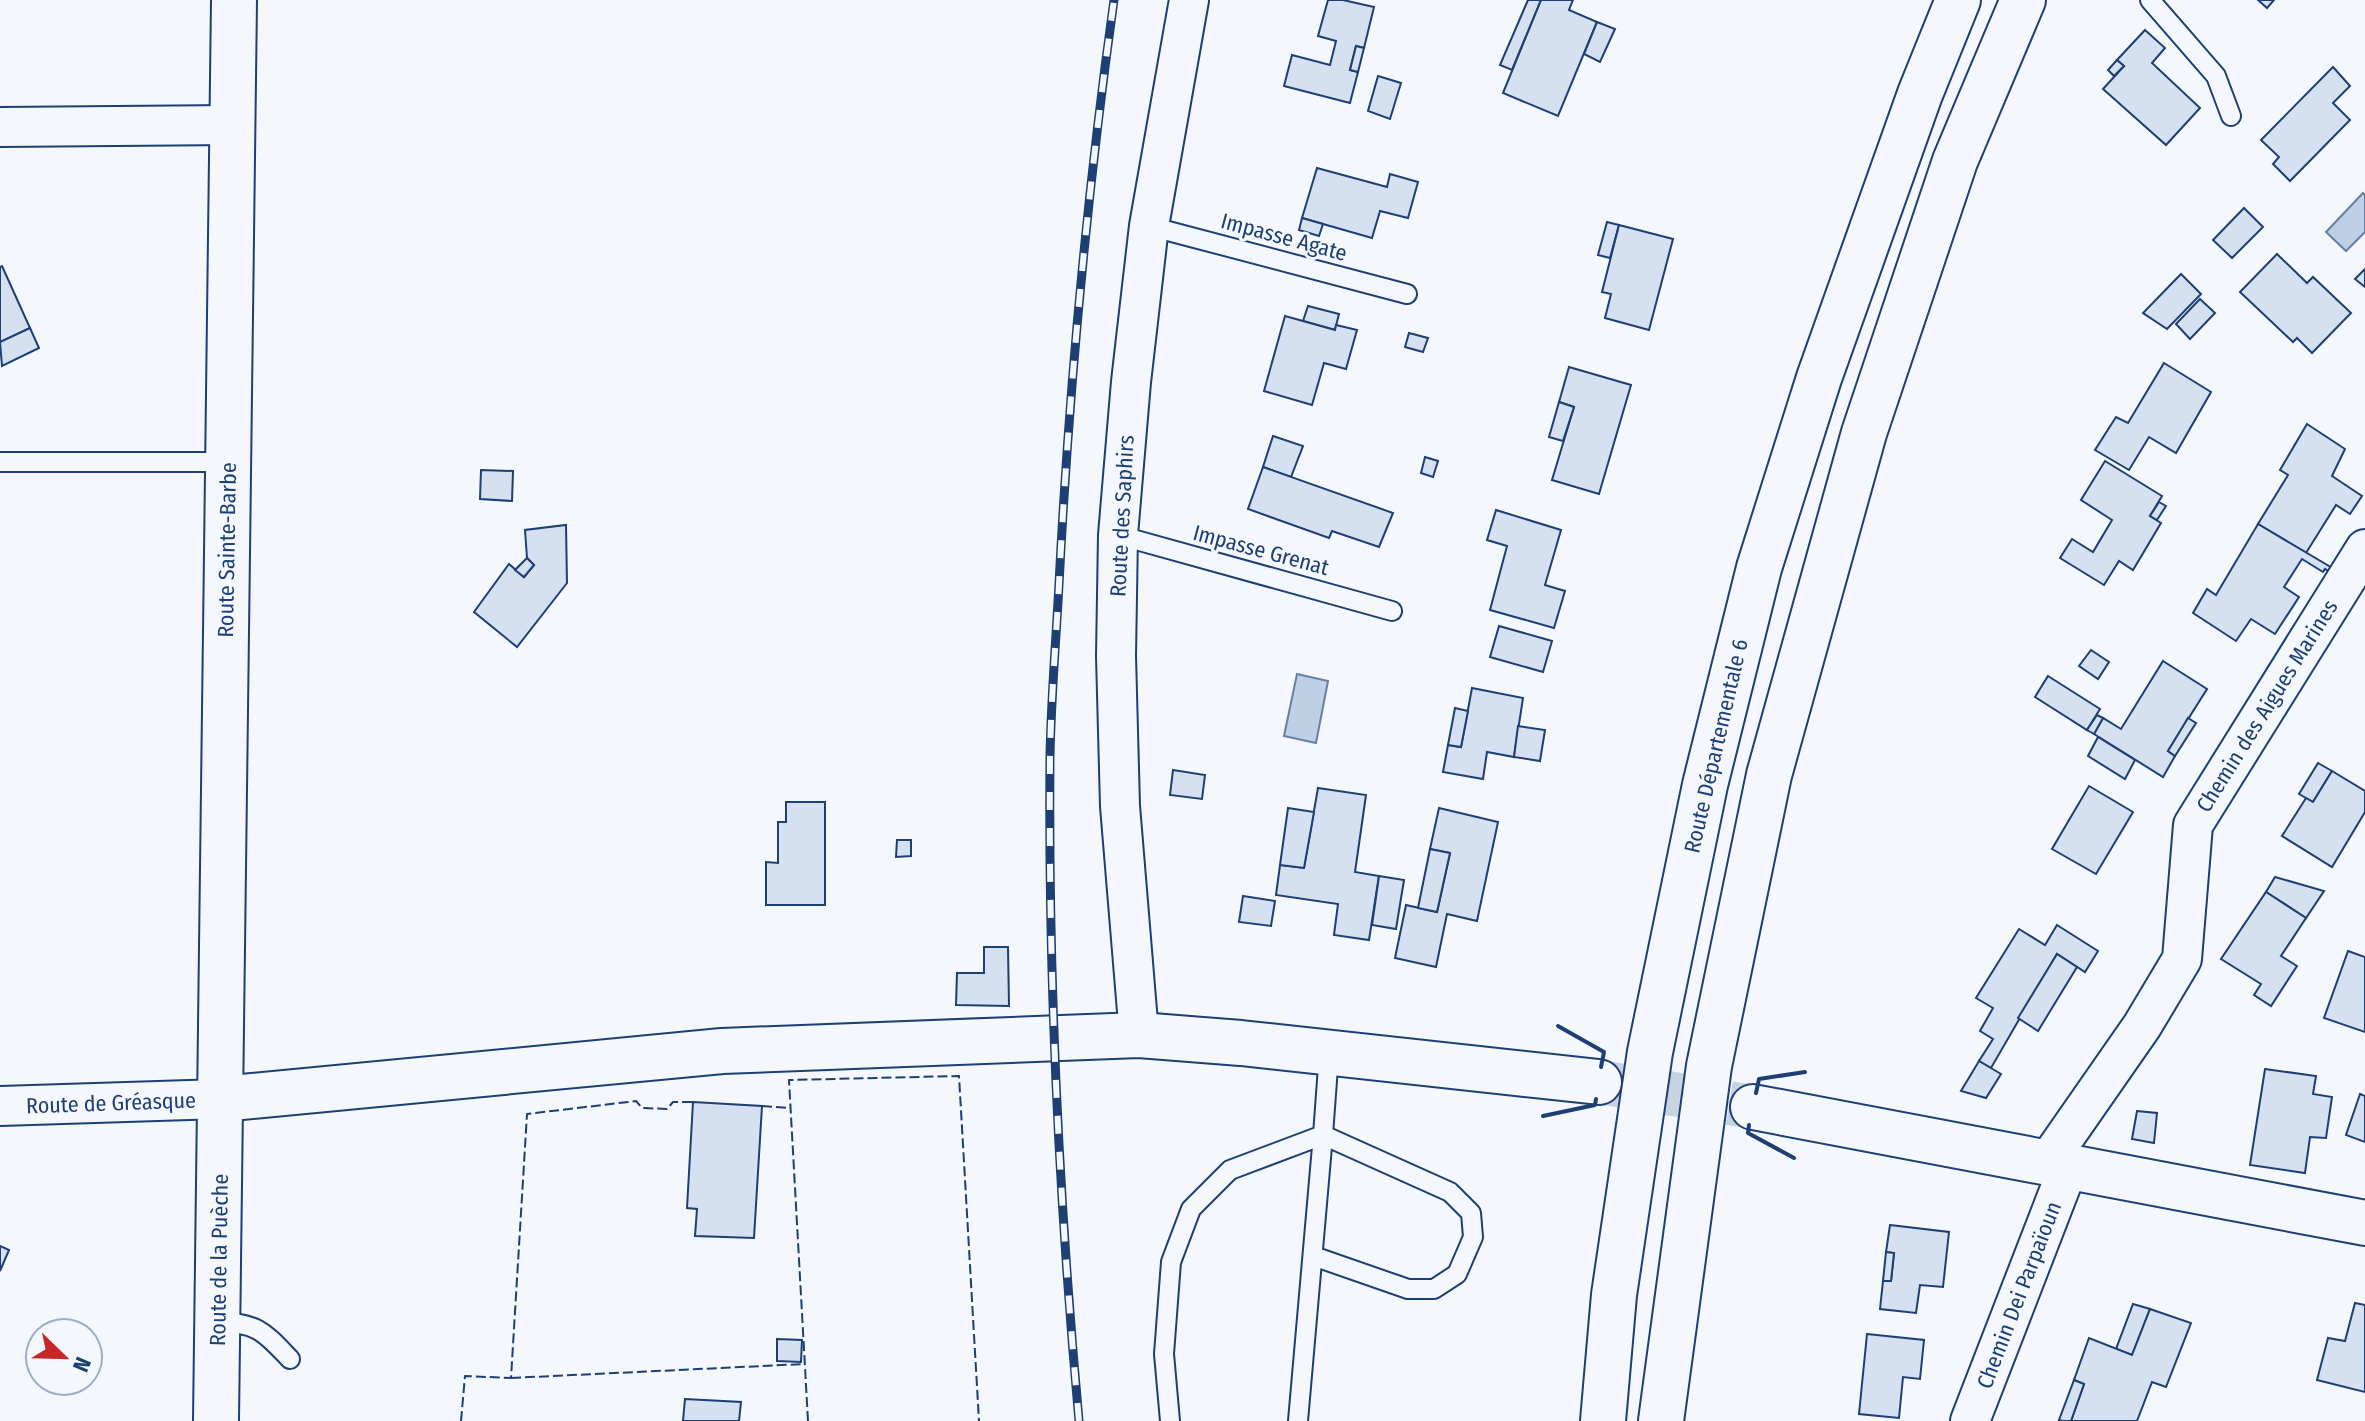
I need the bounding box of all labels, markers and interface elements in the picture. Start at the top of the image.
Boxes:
street label: Impasse Agate [1218,207,1350,267]
street label: Route des Saphirs [1104,434,1140,598]
street label: Route Sainte-Barbe [212,462,242,638]
street label: Impasse Grenat [1190,519,1333,581]
street label: Chemin des Aigues Marines [2190,595,2344,817]
street label: Route Départementale 6 [1678,636,1754,856]
street label: Route de Gréasque [26,1087,196,1119]
street label: Route de la Puèche [204,1174,234,1346]
street label: Chemin Dei Parpaïoun [1971,1198,2067,1392]
north arrow [24,1317,104,1397]
text: N [67,1353,97,1376]

